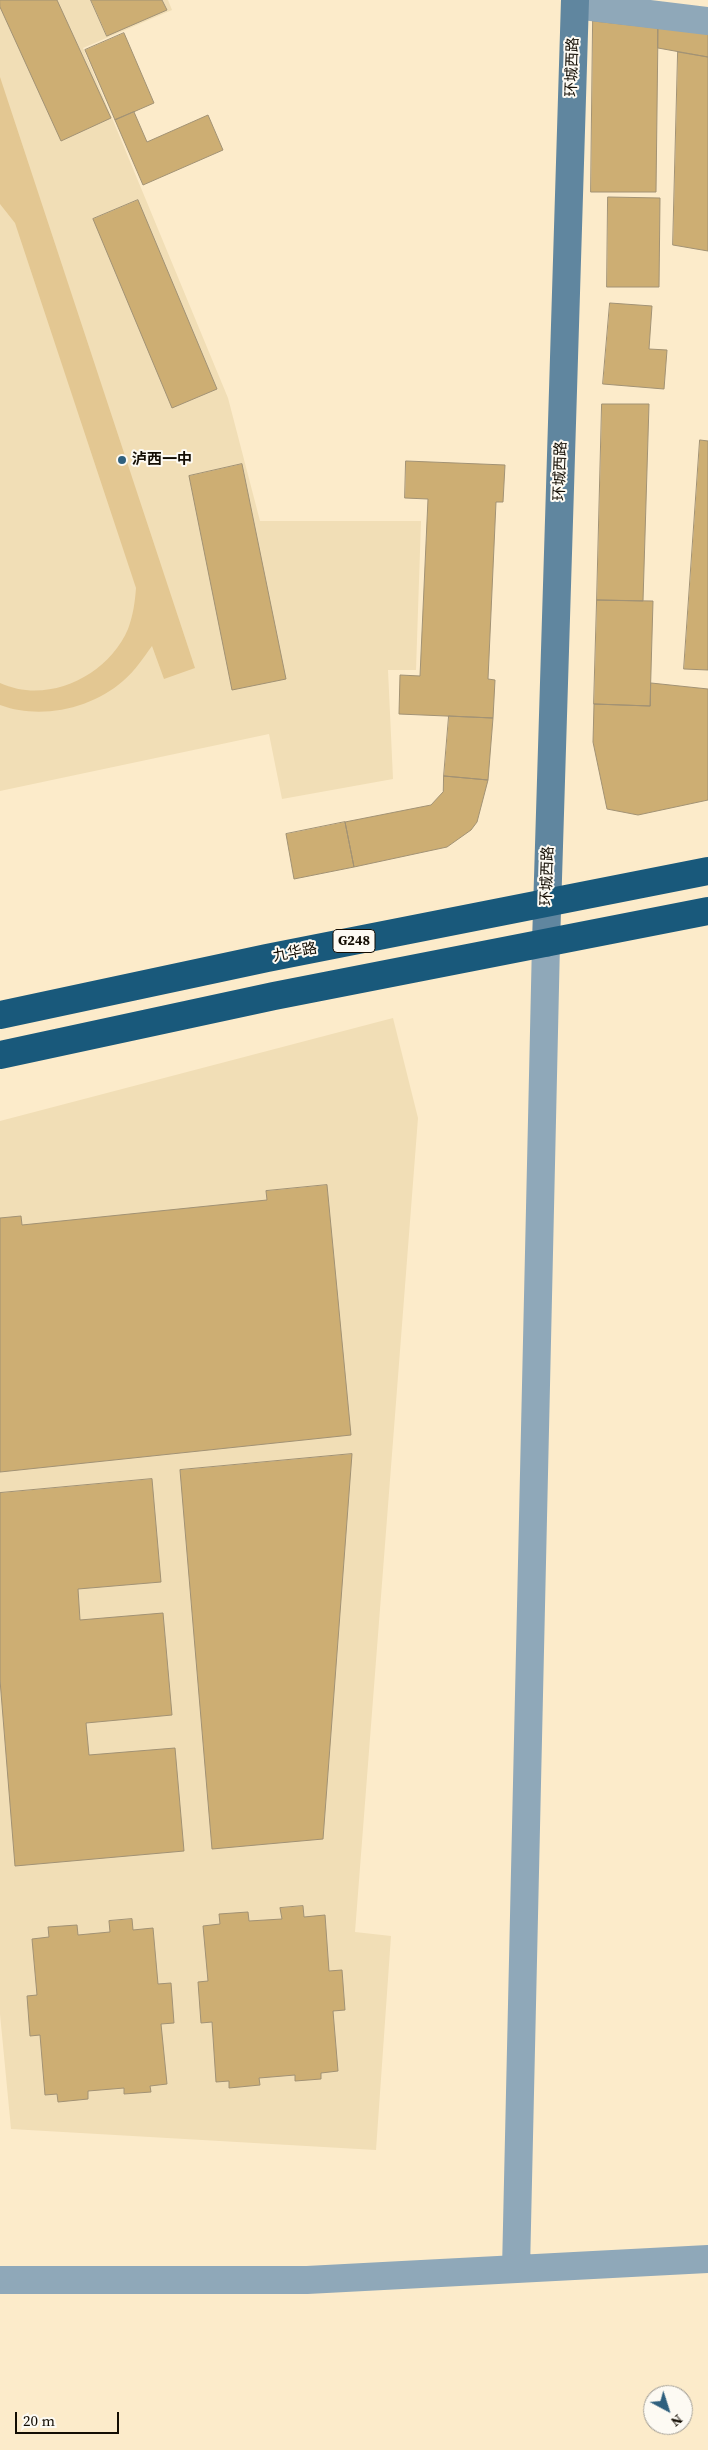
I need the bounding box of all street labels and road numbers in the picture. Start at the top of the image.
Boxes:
street label: 环城西路 [563,37,583,97]
street label: 环城西路 [551,441,571,501]
street label: 环城西路 [538,846,558,906]
road number: G248 [333,929,375,952]
street label: 九华路 [271,940,319,966]

